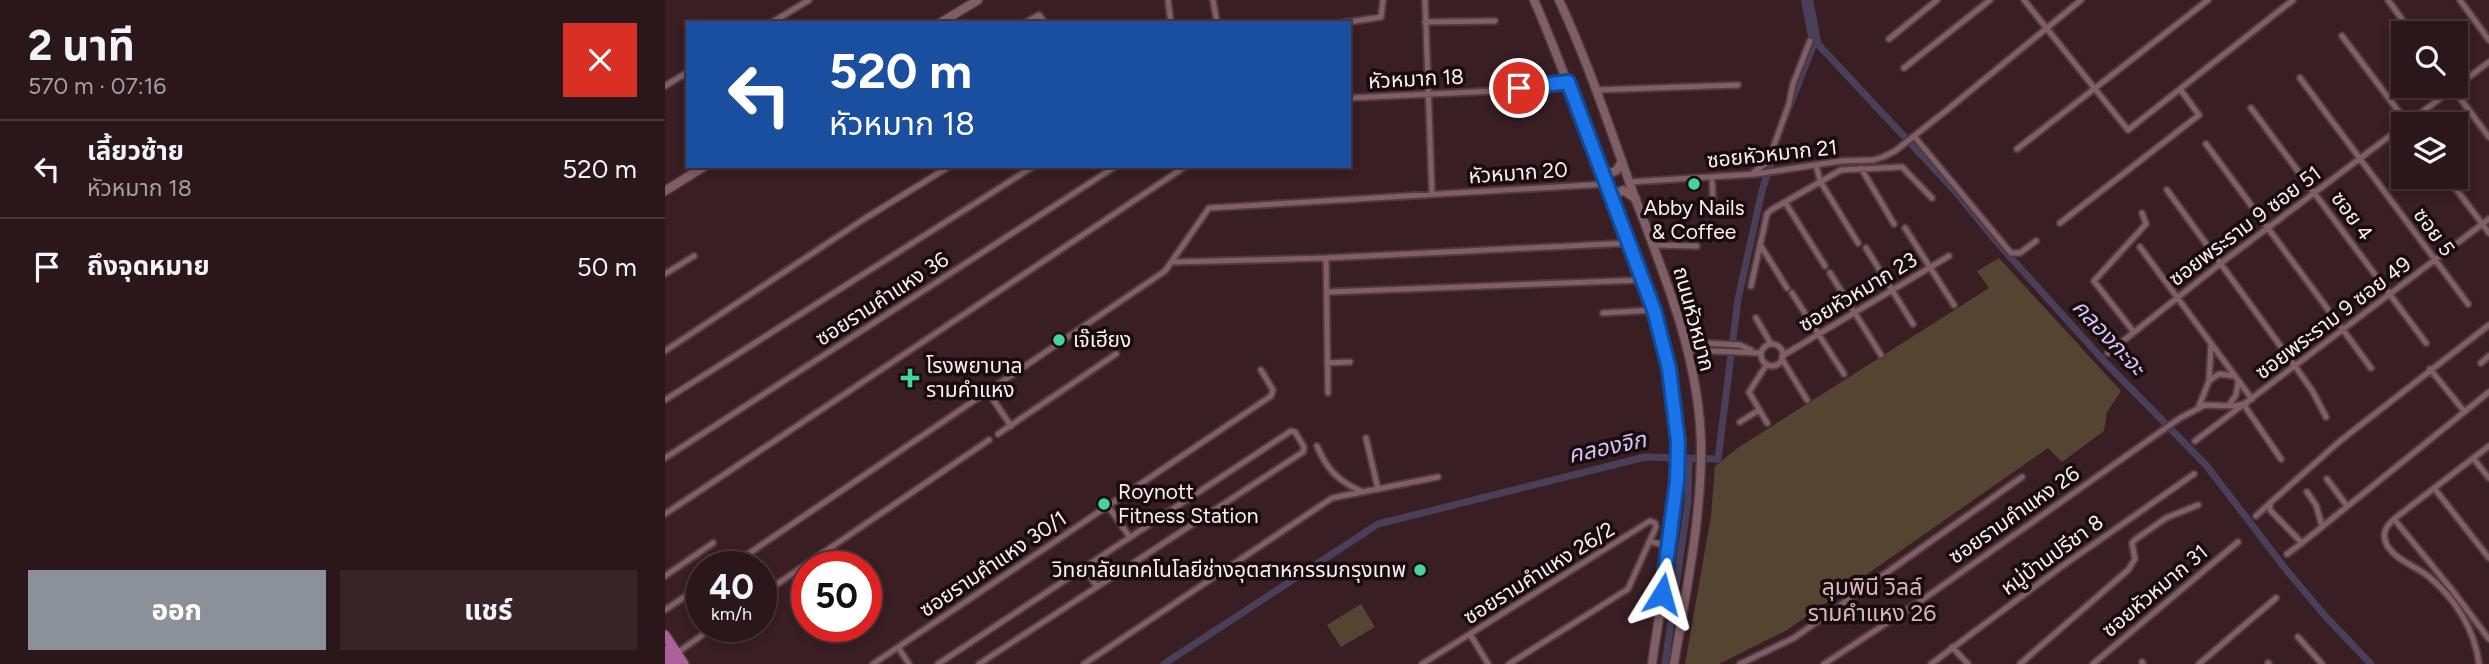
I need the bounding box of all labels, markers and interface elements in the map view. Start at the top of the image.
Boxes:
text: 2 นาที [28,20,135,71]
map controls [2391,21,2468,189]
button: search [2391,21,2468,98]
button: close [563,23,637,97]
text: 520 m [829,41,972,100]
icon: left [714,49,805,140]
pin [1489,58,1549,118]
street label: หัวหมาก 18 [1368,64,1464,93]
icon: arrive [1500,69,1538,107]
text: 570 m · 07:16 [28,72,166,100]
text: หัวหมาก 18 [829,105,975,143]
button: layers [2391,112,2468,189]
street label: ซอยหัวหมาก 21 [1706,134,1838,173]
text: เลี้ยวซ้าย [87,135,184,167]
icon: left [28,150,66,188]
text: 520 m [562,153,637,185]
street label: หัวหมาก 20 [1468,157,1568,188]
street label: ซอยพระราม 9 ซอย 51 [2164,160,2326,291]
text: หัวหมาก 18 [87,174,192,202]
marker: Abby Nails & Coffee [1686,176,1702,192]
street label: ซอย 4 [2326,186,2379,245]
place label: Abby Nails & Coffee [1643,195,1745,244]
street label: ซอย 5 [2409,203,2460,261]
street label: ซอยรามคำแหง 36 [811,246,953,351]
street label: ซอยหัวหมาก 23 [1794,246,1921,337]
icon: arrive [28,248,66,286]
text: ถึงจุดหมาย [87,250,210,282]
text: 50 m [577,251,637,283]
street label: ซอยพระราม 9 ซอย 49 [2250,251,2415,384]
street label: ถนนหัวหมาก [1669,264,1720,374]
water label: คลองกะจะ [2067,293,2153,383]
place label: เจ๊เฮียง [1073,327,1131,352]
marker: เจ๊เฮียง [1051,332,1067,348]
place label: โรงพยาบาล รามคำแหง [926,353,1023,402]
marker: โรงพยาบาล รามคำแหง [900,368,920,388]
water label: คลองจิก [1566,425,1650,469]
street label: ซอยรามคำแหง 26 [1944,460,2084,569]
place label: Roynott Fitness Station [1118,479,1258,528]
marker: Roynott Fitness Station [1096,496,1112,512]
street label: ซอยรามคำแหง 30/1 [915,505,1071,622]
street label: หมู่บ้านปรีชา 8 [1996,509,2108,601]
street label: ซอยรามคำแหง 26/2 [1459,516,1619,629]
street label: ซอยหัวหมาก 31 [2097,539,2213,642]
speed limit sign: 50 [791,551,882,642]
place label: วิทยาลัยเทคโนโลยีช่างอุตสาหกรรมกรุงเทพ [1052,557,1406,583]
position arrow [1625,557,1699,631]
marker: วิทยาลัยเทคโนโลยีช่างอุตสาหกรรมกรุงเทพ [1412,562,1428,578]
text: 40 [709,566,754,608]
button: ออก [28,570,326,650]
button: แชร์ [340,570,637,650]
district label: ลุมพินี วิลล์ รามคำแหง 26 [1808,573,1936,627]
text: km/h [711,603,752,625]

